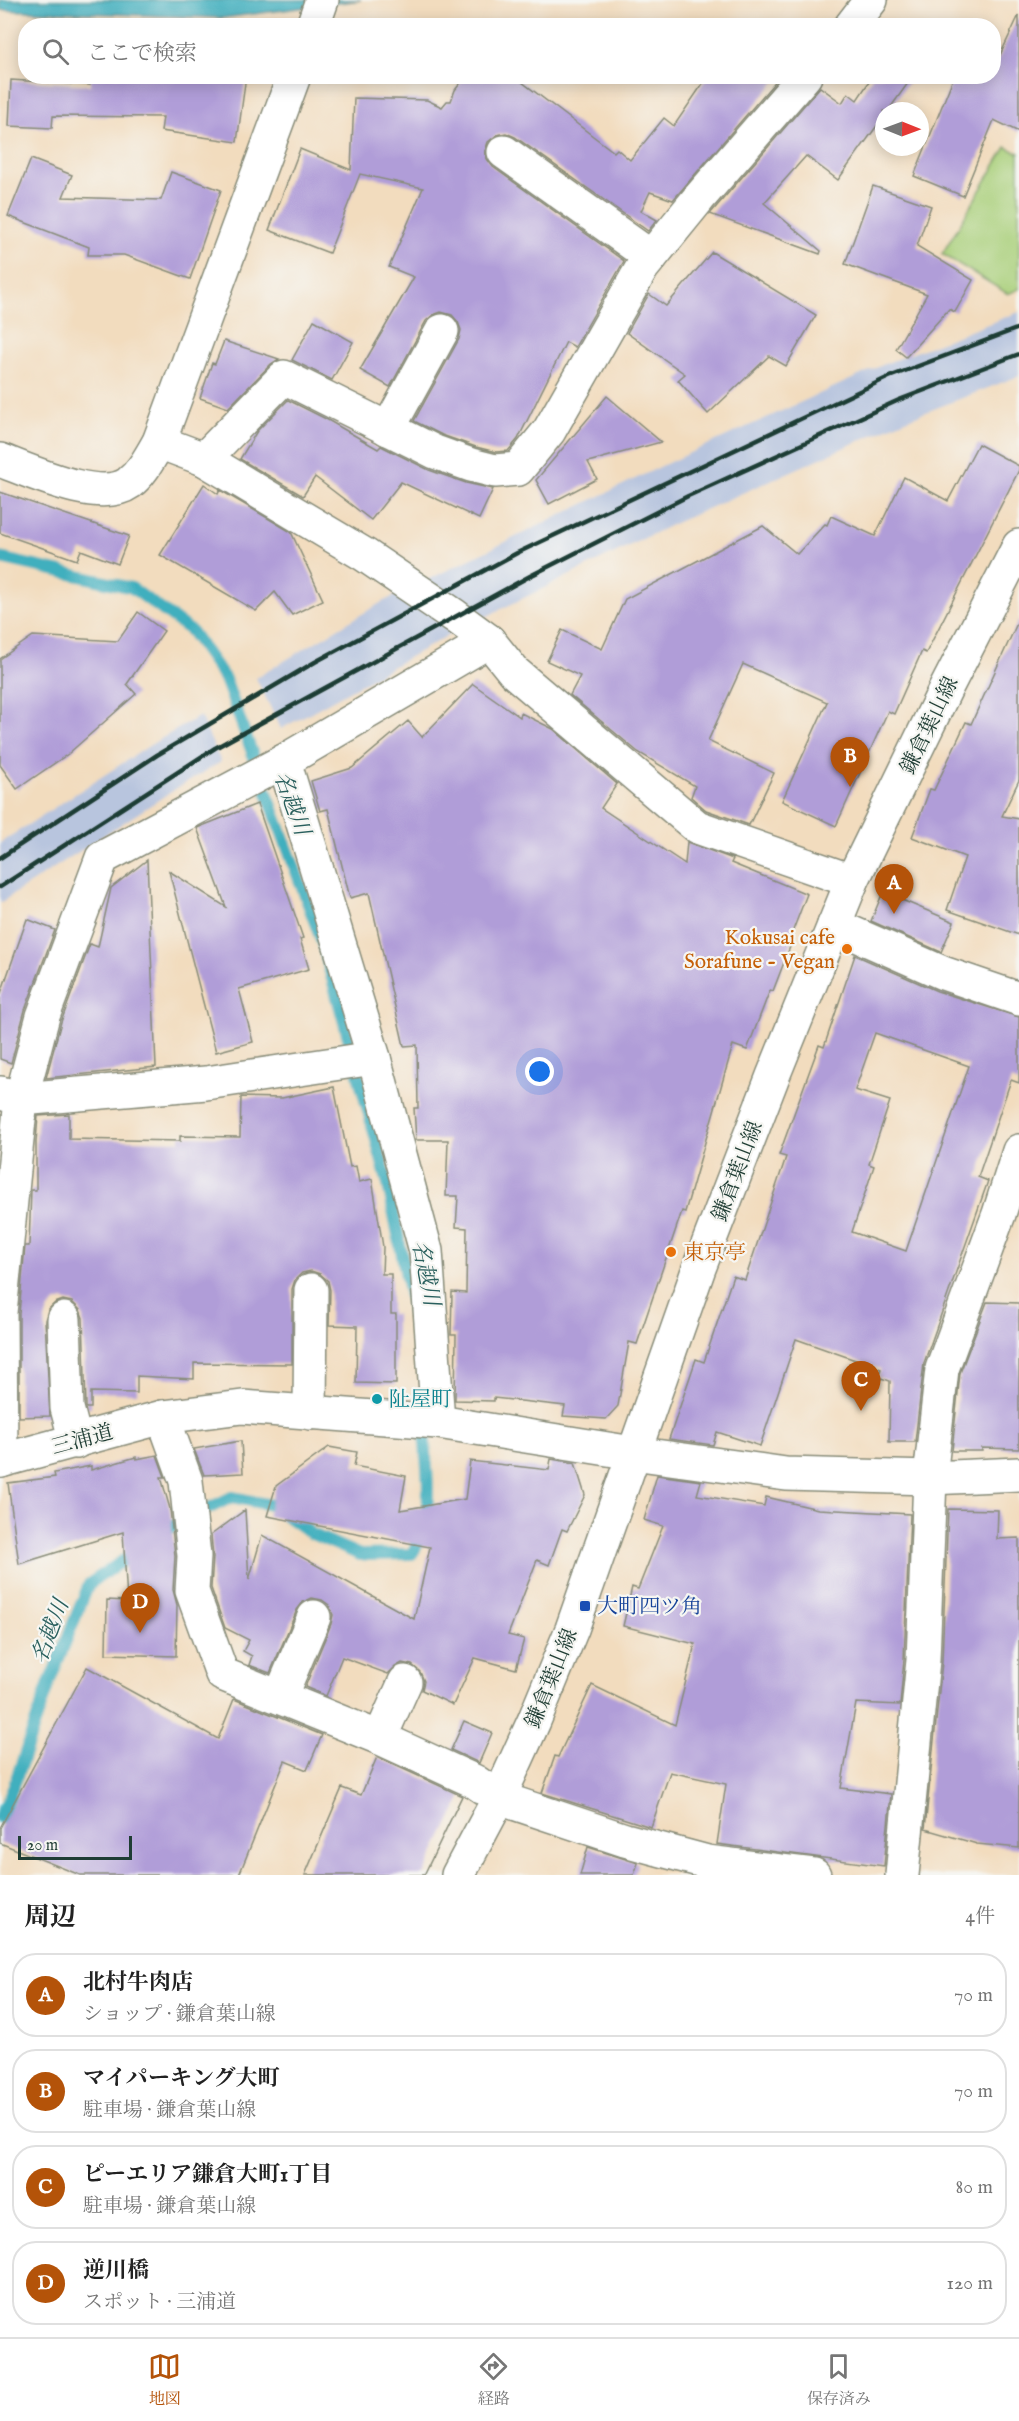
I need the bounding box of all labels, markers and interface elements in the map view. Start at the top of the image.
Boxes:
search box [18,18,1001,84]
icon: search [39,35,72,68]
text: ここで検索 [87,40,197,68]
north arrow [875,102,929,156]
street label: 鎌倉葉山線 [895,673,965,779]
pin: B [830,738,870,787]
water label: 名越川 [267,768,316,841]
pin: A [874,864,914,914]
place label: Kokusai cafe Sorafune - Vegan [684,925,835,976]
marker: Kokusai cafe Sorafune - Vegan [840,942,854,956]
your location [525,1057,554,1086]
street label: 鎌倉葉山線 [707,1118,770,1225]
water label: 名越川 [405,1238,445,1310]
place label: 東京亭 [683,1240,746,1267]
marker: 東京亭 [664,1245,678,1259]
pin: C [842,1362,880,1411]
place label: 阯屋町 [389,1387,452,1414]
marker: 阯屋町 [370,1392,384,1406]
street label: 三浦道 [48,1419,116,1462]
pin: D [120,1584,160,1633]
water label: 名越川 [26,1594,76,1668]
place label: 大町四ツ角 [597,1594,702,1621]
marker: 大町四ツ角 [578,1599,592,1613]
street label: 鎌倉葉山線 [520,1625,585,1732]
scale bar [18,1833,132,1860]
text: 20 m [27,1836,58,1856]
text: 周辺 [24,1901,76,1934]
text: 4件 [965,1904,995,1929]
text: 北村牛肉店 [83,1969,193,1997]
text: A [39,1983,52,2008]
text: 70 m [954,1983,993,2008]
text: ショップ · 鎌倉葉山線 [83,2002,276,2027]
text: マイパーキング大町 [83,2065,279,2093]
text: B [39,2079,52,2104]
text: 70 m [954,2079,993,2104]
text: 駐車場 · 鎌倉葉山線 [83,2098,256,2123]
text: ピーエリア鎌倉大町1丁目 [83,2161,332,2189]
text: C [38,2175,53,2200]
text: 80 m [956,2175,993,2200]
text: 駐車場 · 鎌倉葉山線 [83,2194,256,2219]
text: 逆川橋 [83,2257,149,2285]
text: D [37,2271,54,2296]
text: 120 m [947,2271,993,2296]
text: スポット · 三浦道 [83,2290,236,2315]
tab: 地図 [148,2350,181,2410]
tab: 経路 [477,2350,510,2410]
tab: 保存済み [807,2350,871,2410]

